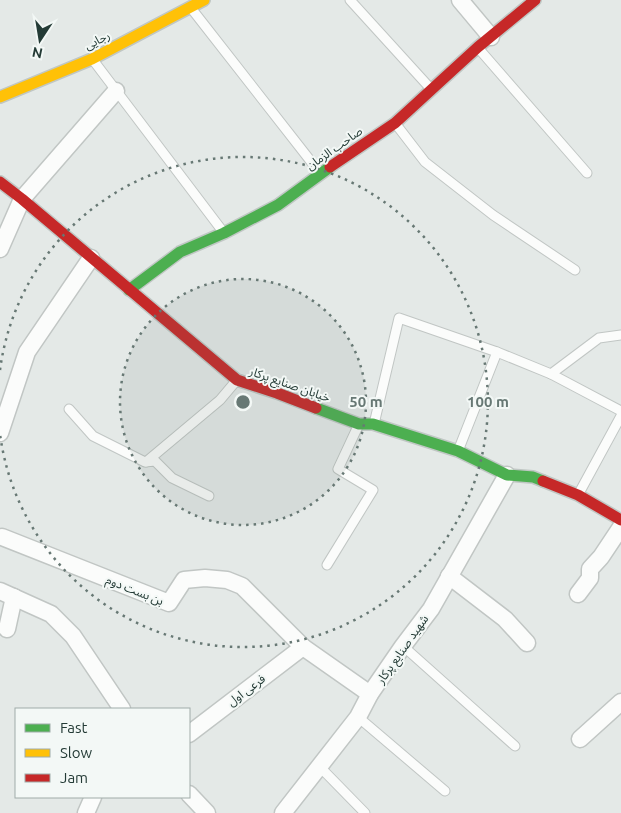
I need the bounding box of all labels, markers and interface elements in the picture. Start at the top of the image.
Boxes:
north arrow [15,15,65,65]
street label: رجایی [82,28,112,53]
text: N [31,44,44,62]
street label: صاحب الزمان [303,124,365,173]
street label: خیابان صنایع پرکار [246,364,332,407]
centre of rings [234,393,252,411]
text: 50 m [349,393,383,410]
text: 100 m [467,393,509,410]
street label: بن بست دوم [103,573,166,610]
street label: شهید صنایع پرکار [373,612,433,688]
street label: فرعی اول [225,672,268,709]
legend [15,708,190,798]
text: Fast [60,719,88,736]
text: Slow [60,744,93,761]
text: Jam [60,769,88,786]

